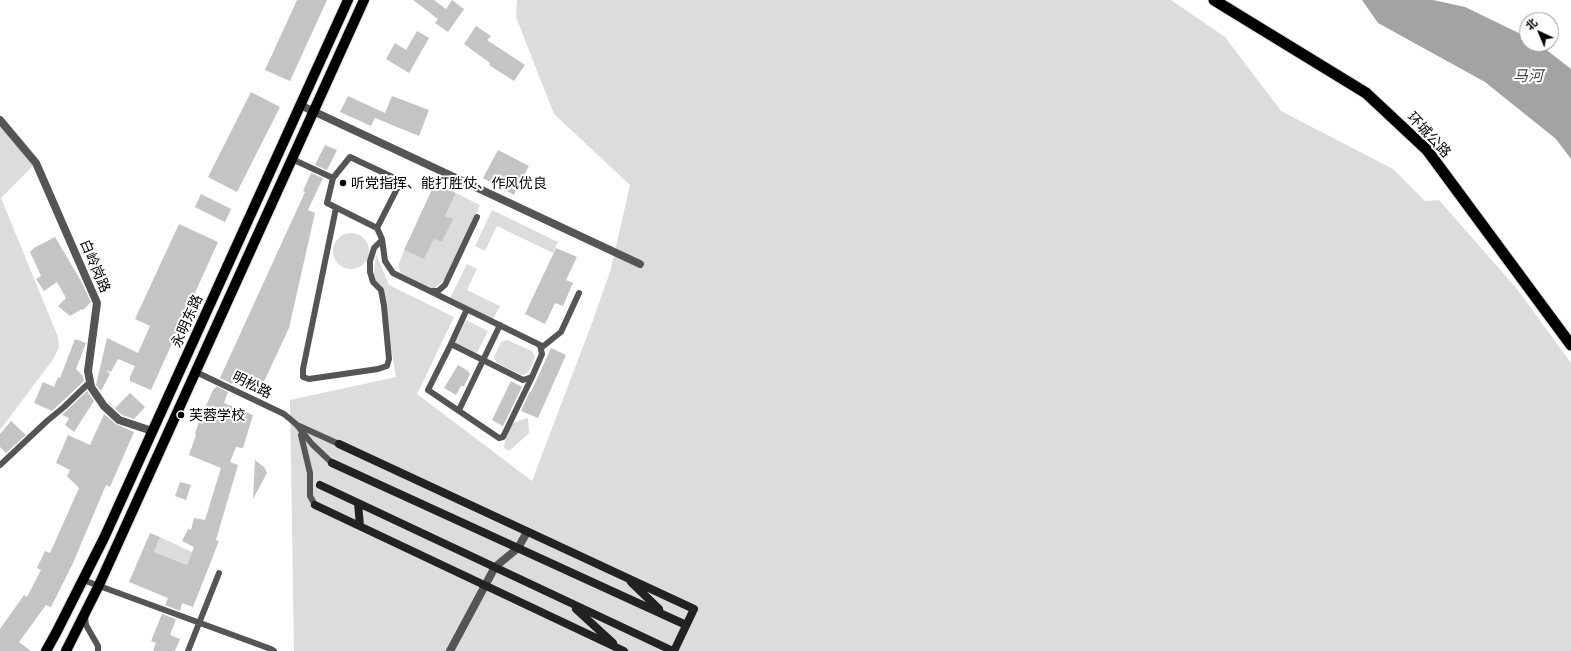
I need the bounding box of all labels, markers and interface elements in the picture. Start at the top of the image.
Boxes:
north arrow [1519,12,1559,52]
text: 北 [1523,15,1539,32]
water label: 马河 [1513,67,1543,85]
street label: 环城公路 [1404,109,1454,161]
place label: 听党指挥、能打胜仗、作风优良 [351,175,547,191]
marker: 听党指挥、能打胜仗、作风优良 [338,178,348,188]
street label: 白岭岗路 [76,237,114,295]
street label: 永明东路 [168,292,206,350]
street label: 明松路 [229,368,275,402]
place label: 芙蓉学校 [189,407,245,423]
marker: 芙蓉学校 [176,410,186,420]

